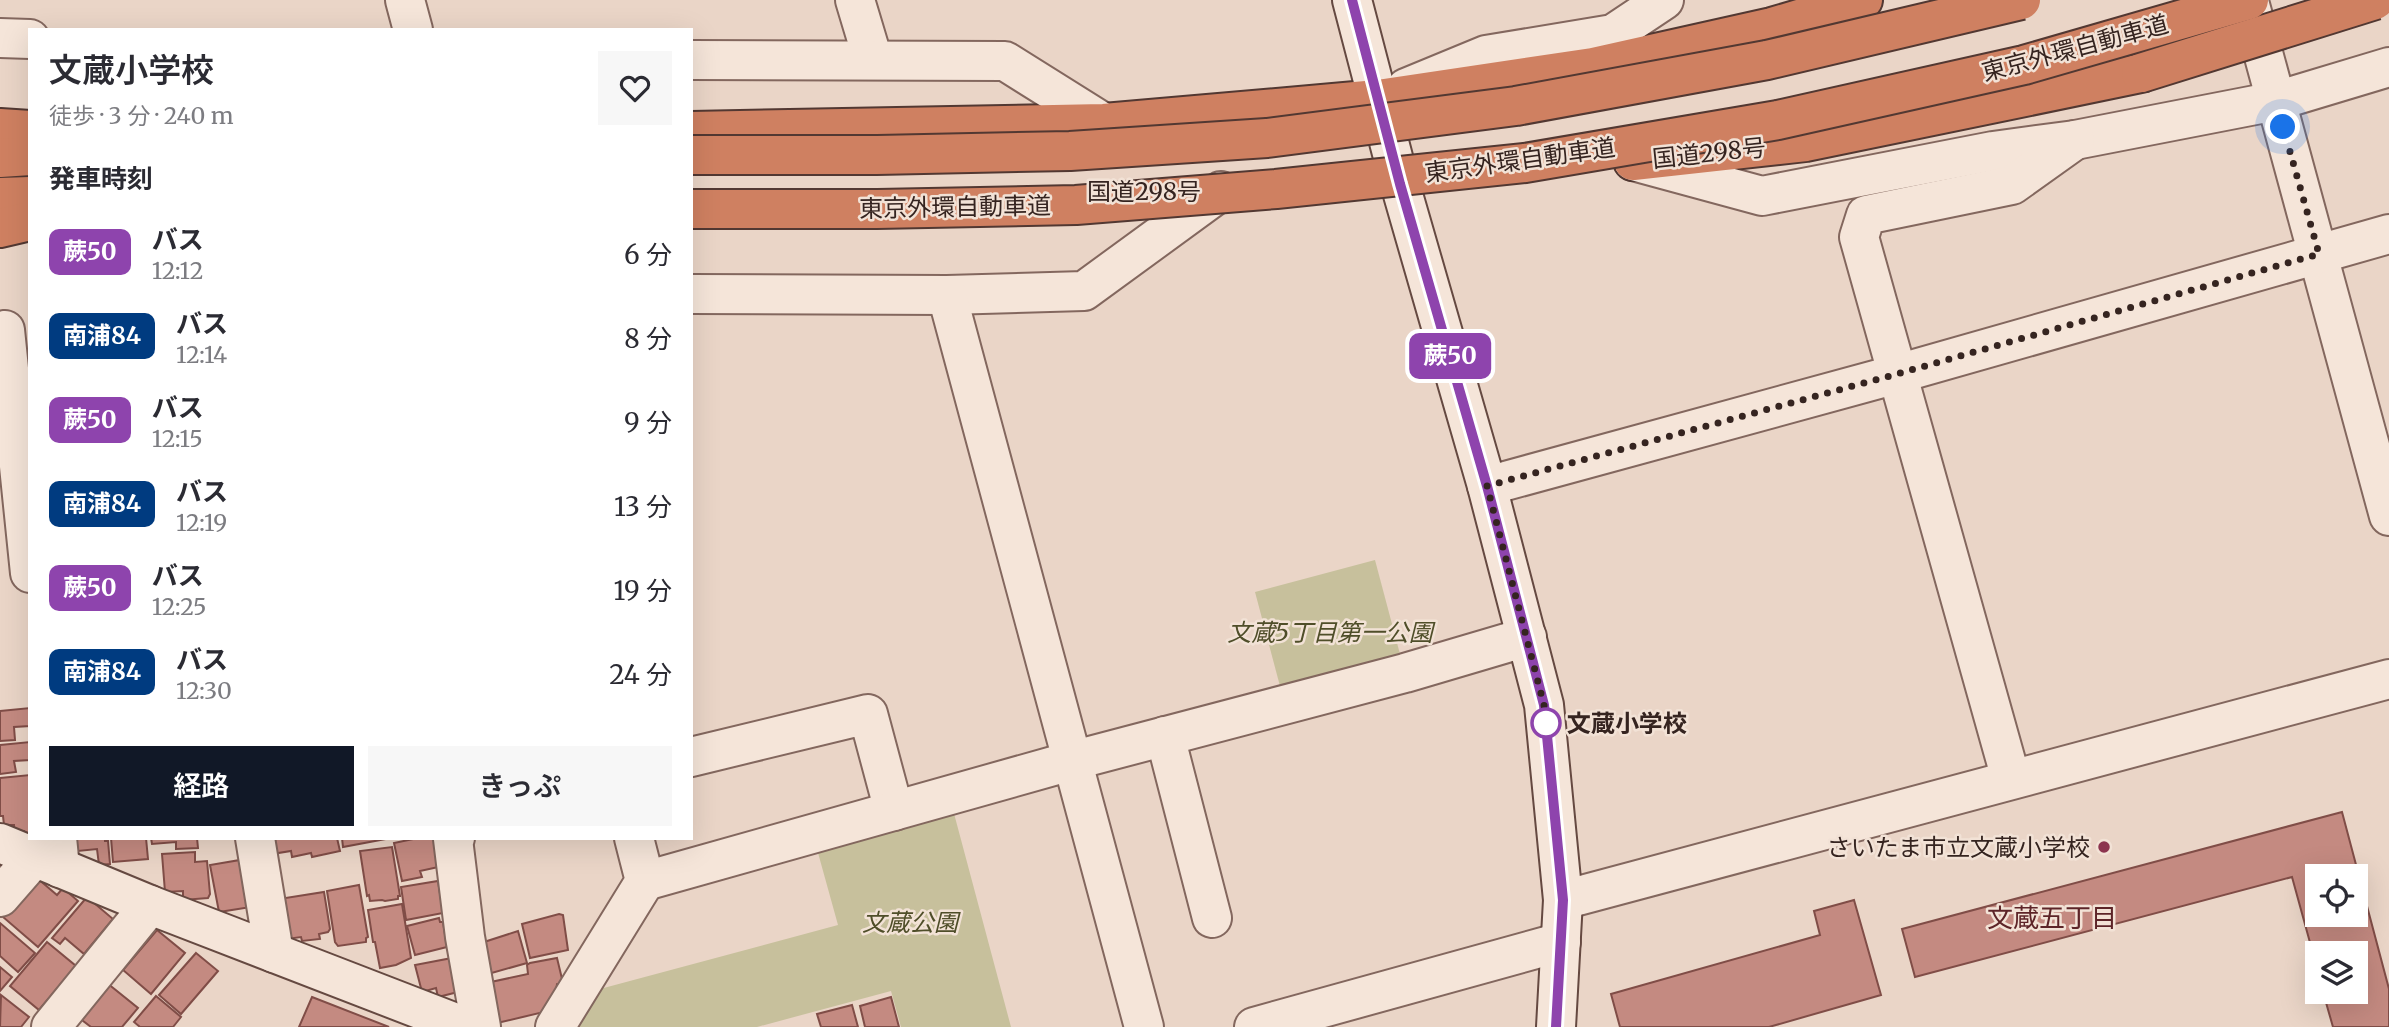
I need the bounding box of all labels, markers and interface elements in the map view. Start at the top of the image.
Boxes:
street label: 東京外環自動車道 [1978,8,2172,88]
text: 文蔵小学校 [49,50,214,91]
button: heart [598,51,672,125]
text: 徒歩 · 3 分 · 240 m [49,101,234,130]
your location [2265,109,2300,144]
street label: 東京外環自動車道 [1423,131,1617,189]
street label: 国道298号 [1651,132,1767,174]
text: 発車時刻 [49,162,153,195]
street label: 国道298号 [1087,176,1201,207]
street label: 東京外環自動車道 [859,190,1051,224]
text: バス [152,223,204,256]
text: 蕨50 [63,236,117,267]
text: 6 分 [624,238,672,271]
text: 12:12 [152,256,203,285]
text: バス [176,307,228,340]
text: 南浦84 [63,320,141,351]
text: 8 分 [624,322,672,355]
line badge: 蕨50 [1410,333,1490,379]
text: 12:14 [176,340,227,369]
text: 蕨50 [1423,340,1477,371]
text: バス [152,391,204,424]
text: 蕨50 [63,404,117,435]
text: 9 分 [624,406,672,439]
text: 12:15 [152,424,203,453]
text: バス [176,475,228,508]
text: 南浦84 [63,488,141,519]
text: 13 分 [614,490,672,523]
text: 12:19 [176,508,227,537]
text: バス [152,559,204,592]
text: 蕨50 [63,572,117,603]
text: 19 分 [614,574,672,607]
text: 12:25 [152,592,206,621]
park label: 文蔵5丁目第一公園 [1227,617,1436,648]
text: バス [176,643,228,676]
text: 南浦84 [63,656,141,687]
text: 24 分 [609,658,672,691]
text: 12:30 [176,676,232,705]
marker: 文蔵小学校 [1531,708,1561,738]
place label: 文蔵小学校 [1567,708,1687,739]
button: 経路 [49,746,354,826]
button: きっぷ [368,746,672,826]
place label: さいたま市立文蔵小学校 [1827,832,2090,863]
marker: さいたま市立文蔵小学校 [2096,839,2112,855]
map controls [2305,864,2368,1004]
button: locate [2305,864,2368,927]
district label: 文蔵五丁目 [1987,901,2117,934]
park label: 文蔵公園 [862,907,961,938]
button: layers [2305,941,2368,1004]

